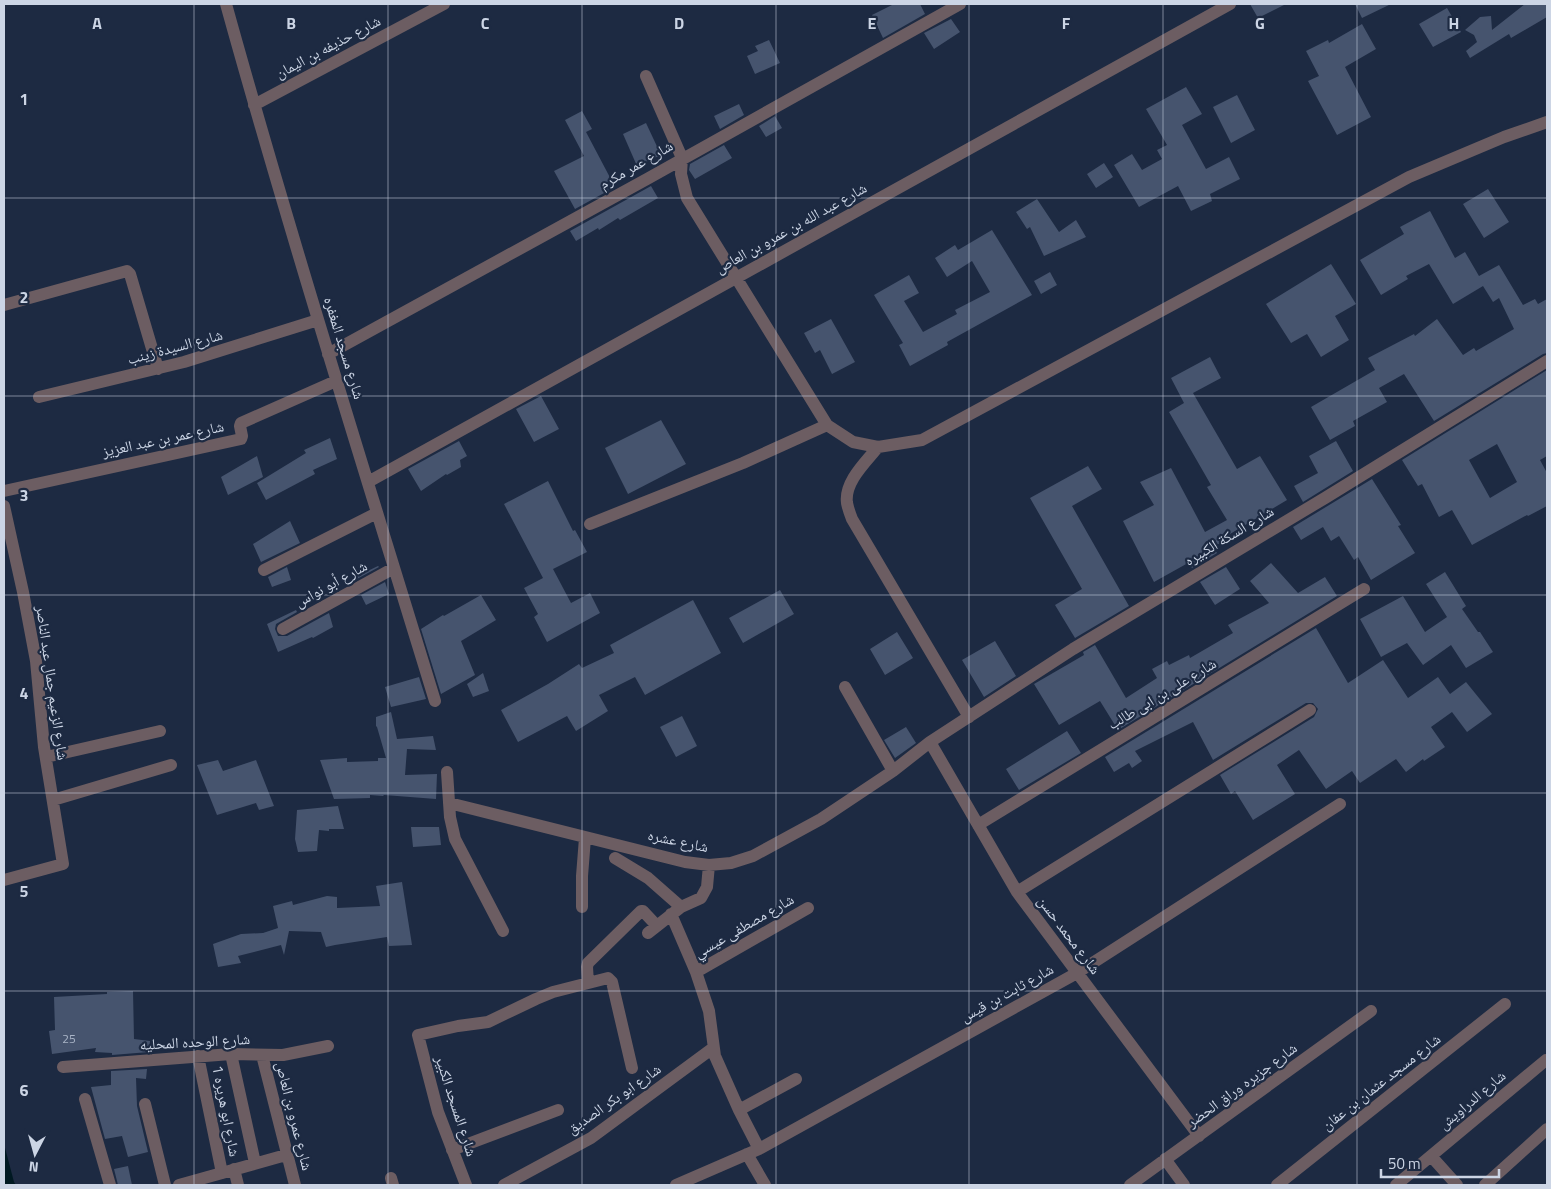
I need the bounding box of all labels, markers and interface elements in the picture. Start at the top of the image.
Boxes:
street label: شارع حذيفه بن اليمان [271,9,385,84]
text: A [92,11,102,35]
text: B [286,11,296,35]
text: C [481,11,490,35]
text: D [674,11,684,35]
text: E [868,11,877,35]
text: F [1062,11,1071,35]
text: G [1255,11,1265,35]
text: H [1449,11,1459,35]
text: 1 [20,87,28,111]
street label: شارع عمر مكرم [594,134,677,195]
street label: شارع عبد الله بن عمرو بن العاص [711,176,871,279]
text: 2 [20,285,28,309]
street label: شارع مسجد المغفره [318,294,371,402]
street label: شارع السيدة زينب [125,323,225,370]
street label: شارع عمر بن عبد العزيز [99,414,226,463]
text: 3 [20,483,28,507]
street label: شارع السكة الكبيره [1179,500,1278,571]
street label: شارع أبو نواس [290,554,371,613]
street label: شارع الزعيم جمال عبد الناصر [30,603,75,762]
street label: شارع على بن ابى طالب [1103,652,1221,735]
text: 4 [20,681,29,705]
street label: شارع عشره [646,823,711,858]
text: 5 [20,879,29,903]
street label: شارع مصطفى عيسي [689,887,799,964]
street label: شارع محمد حسن [1032,890,1107,979]
street label: شارع ثابت بن قيس [956,957,1058,1028]
street label: شارع الوحده المحليه [139,1027,251,1056]
street label: شارع مسجد عثمان بن عفان [1316,1027,1445,1136]
house number: 25 [62,1029,76,1048]
street label: شارع جزيره وراق الحضر [1181,1036,1302,1133]
street label: شارع المسجد الكبير [429,1052,484,1159]
street label: شارع ابو بكر الصديق [562,1057,666,1140]
street label: شارع عمرو بن العاص [270,1059,319,1173]
street label: شارع ابو هريره 1 [206,1063,247,1159]
street label: شارع الدراويش [1433,1064,1511,1135]
text: 6 [20,1078,29,1102]
north arrow [10,1129,60,1179]
scale bar [1381,1146,1498,1178]
text: 50 m [1388,1152,1421,1175]
text: N [28,1156,40,1178]

